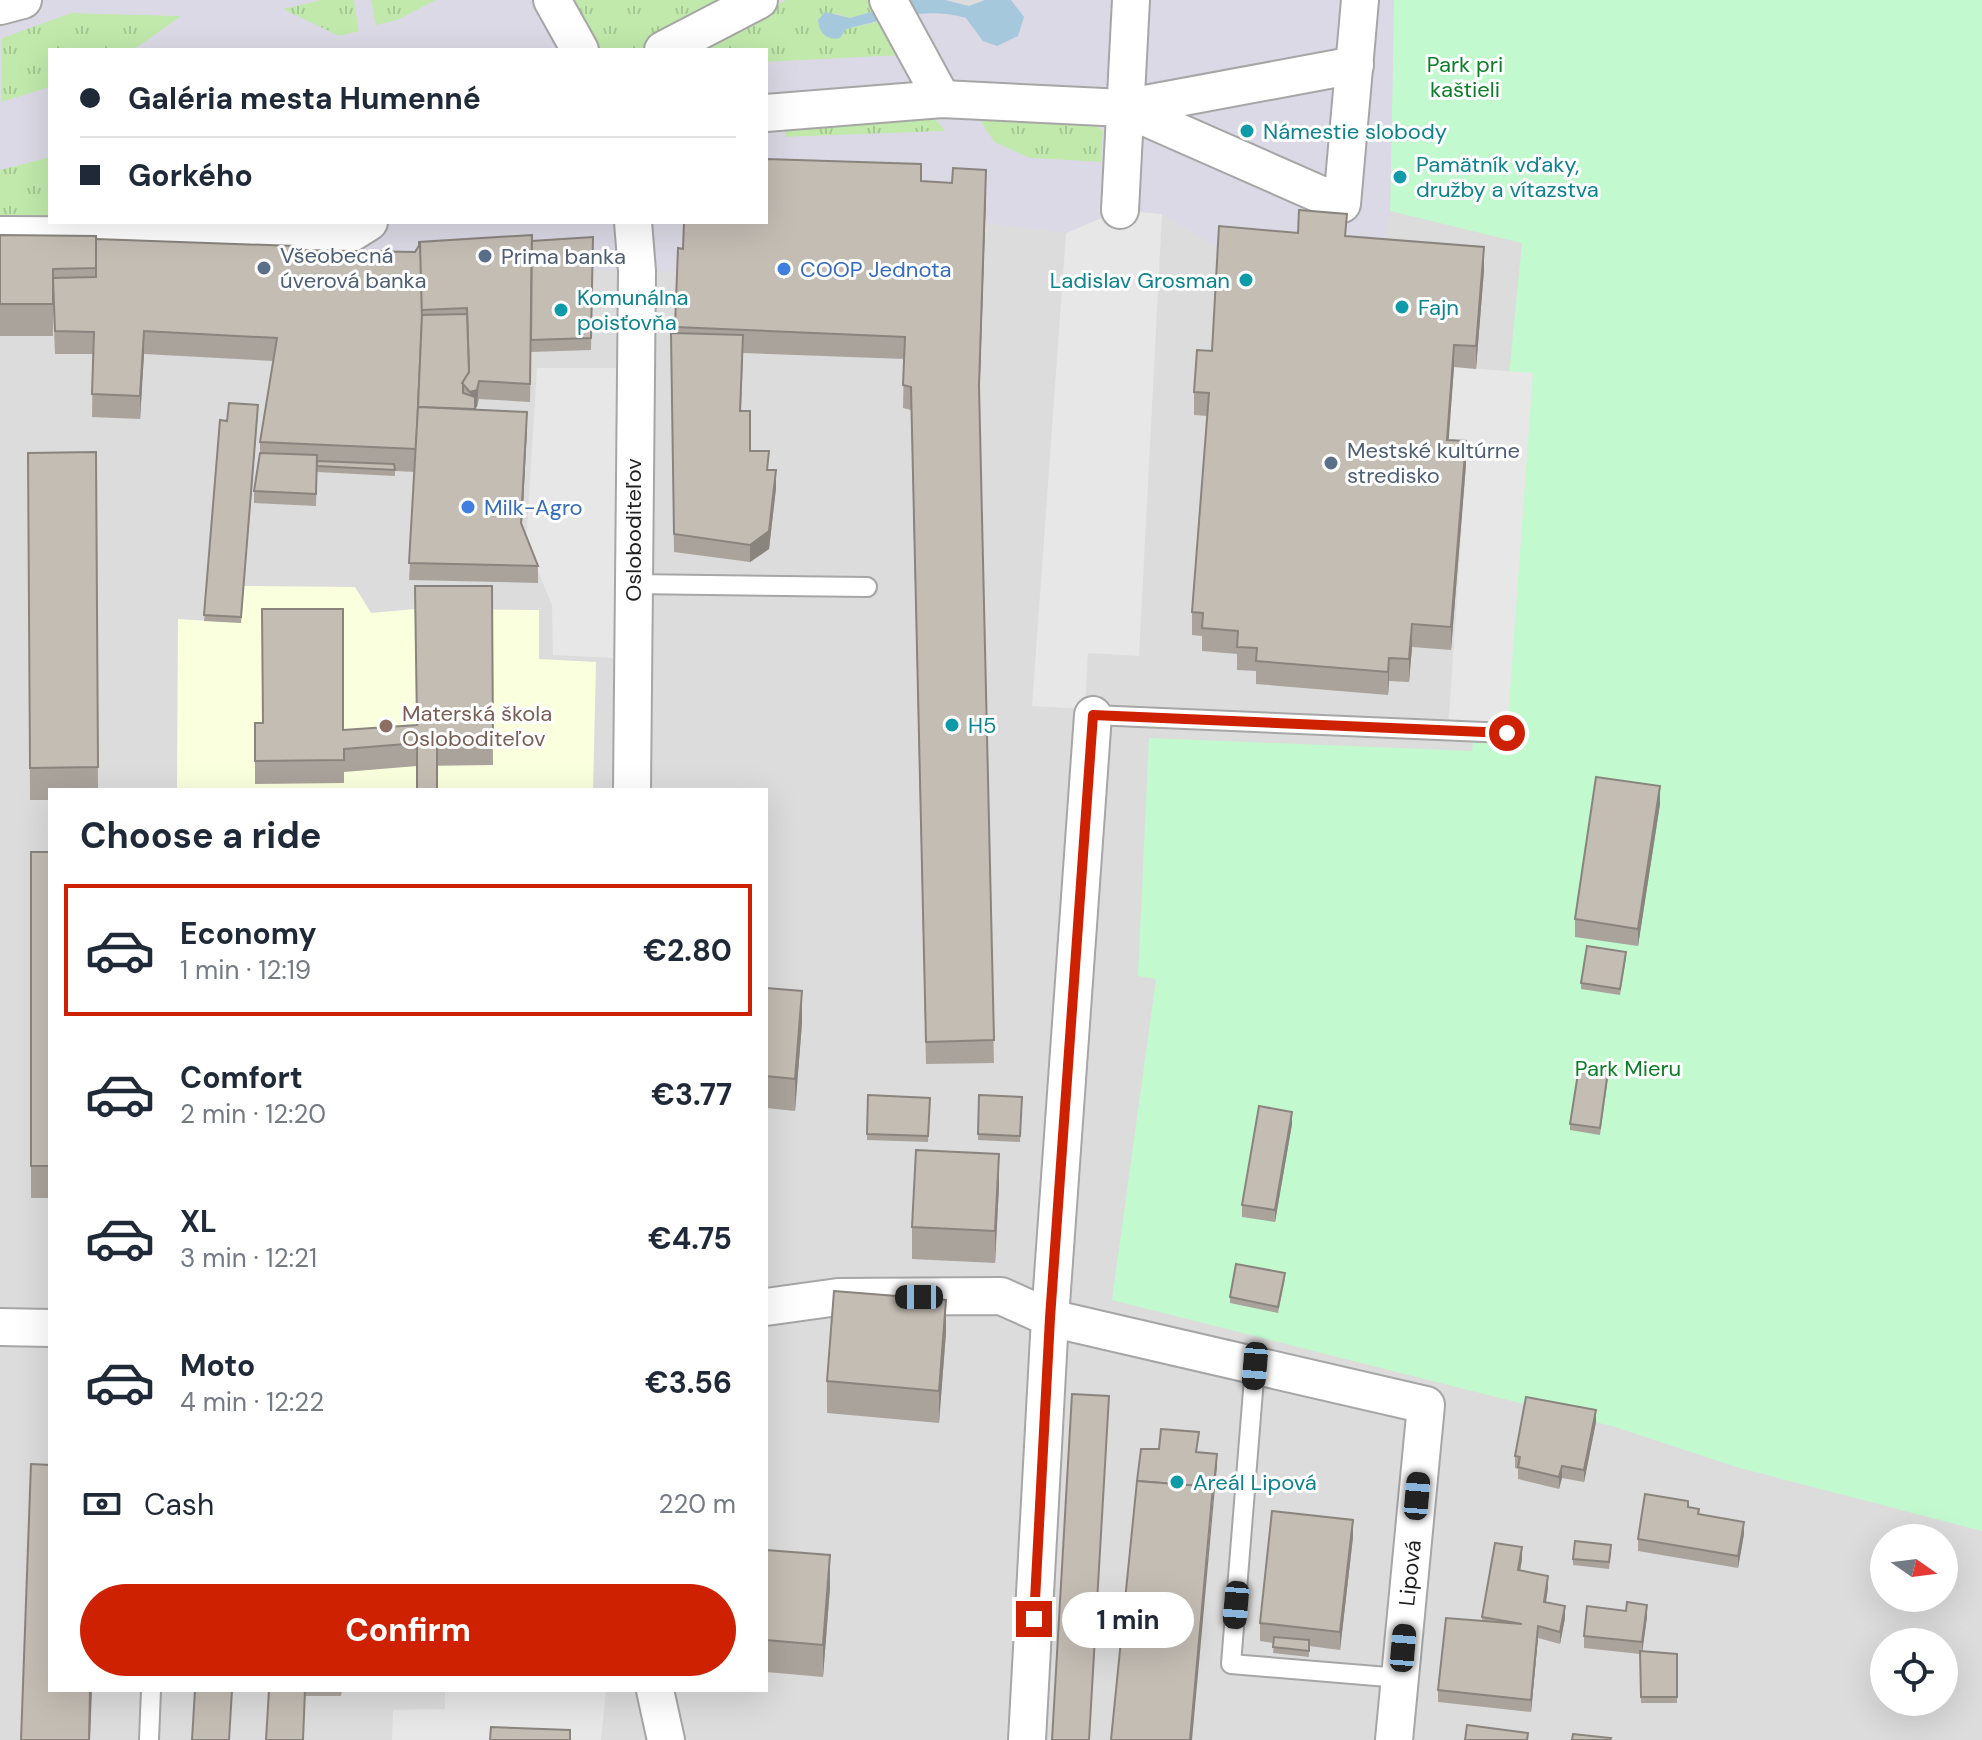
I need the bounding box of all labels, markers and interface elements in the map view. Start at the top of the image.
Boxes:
park label: Park pri kaštieli [1427,50,1503,104]
text: Galéria mesta Humenné [128,79,481,118]
place label: Námestie slobody [1263,117,1447,146]
marker: Námestie slobody [1238,122,1256,140]
place label: Pamätník vďaky, družby a vítazstva [1416,150,1599,204]
text: Gorkého [128,156,253,195]
marker: Pamätník vďaky, družby a vítazstva [1391,168,1409,186]
place label: Všeobecná úverová banka [280,241,427,295]
place label: Prima banka [501,242,626,271]
marker: Prima banka [476,247,494,265]
place label: COOP Jednota [800,255,952,284]
marker: Všeobecná úverová banka [255,259,273,277]
marker: COOP Jednota [775,260,793,278]
place label: Ladislav Grosman [1050,266,1230,295]
marker: Ladislav Grosman [1237,271,1255,289]
place label: Komunálna poisťovňa [577,283,688,337]
place label: Fajn [1418,293,1459,322]
marker: Fajn [1393,298,1411,316]
marker: Komunálna poisťovňa [552,301,570,319]
place label: Mestské kultúrne stredisko [1347,436,1520,490]
marker: Mestské kultúrne stredisko [1322,454,1340,472]
street label: Osloboditeľov [619,458,648,602]
place label: Milk-Agro [484,493,583,522]
marker: Milk-Agro [459,498,477,516]
place label: Materská škola Osloboditeľov [402,699,552,753]
place label: H5 [968,711,996,740]
route start [1489,715,1525,751]
marker: H5 [943,716,961,734]
marker: Materská škola Osloboditeľov [377,717,395,735]
text: Choose a ride [80,812,321,859]
icon: car [84,914,156,986]
text: Economy [180,914,317,953]
text: €2.80 [643,931,732,970]
text: 1 min · 12:19 [180,953,311,987]
park label: Park Mieru [1575,1054,1681,1083]
icon: car [84,1058,156,1130]
text: Comfort [180,1058,303,1097]
text: €3.77 [651,1075,732,1114]
text: 2 min · 12:20 [180,1097,326,1131]
icon: car [84,1202,156,1274]
text: XL [180,1202,217,1241]
text: €4.75 [648,1219,732,1258]
text: 3 min · 12:21 [180,1241,317,1275]
car [895,1285,943,1309]
car [1241,1341,1269,1391]
icon: car [84,1346,156,1418]
text: Moto [180,1346,255,1385]
text: €3.56 [645,1363,732,1402]
text: 4 min · 12:22 [180,1385,324,1419]
place label: Areál Lipová [1193,1468,1317,1497]
car [1403,1471,1431,1521]
marker: Areál Lipová [1168,1473,1186,1491]
icon: cash [80,1482,124,1526]
text: Cash [144,1485,214,1524]
text: 220 m [658,1487,736,1521]
north arrow [1870,1524,1958,1612]
map controls [1870,1524,1958,1716]
street label: Lipová [1392,1539,1428,1607]
car [1222,1580,1250,1630]
button: Confirm [80,1584,736,1676]
callout: 1 min [1062,1591,1194,1647]
route end [1016,1601,1052,1637]
text: 1 min [1096,1603,1160,1637]
car [1389,1623,1417,1673]
button: locate [1870,1628,1958,1716]

